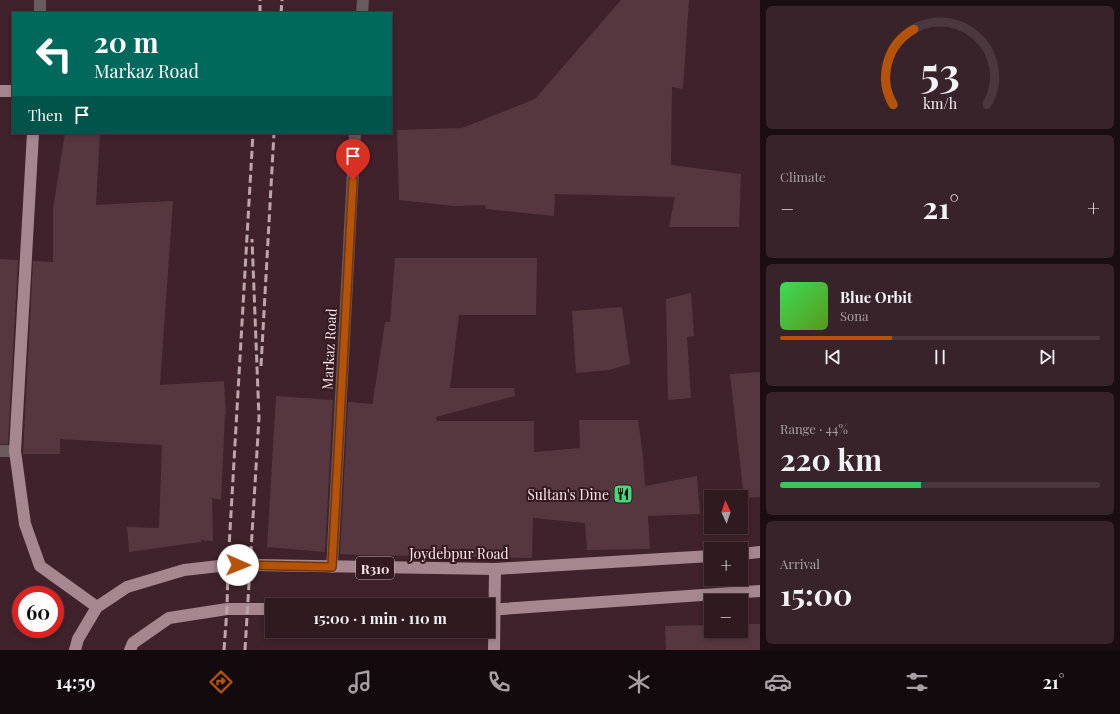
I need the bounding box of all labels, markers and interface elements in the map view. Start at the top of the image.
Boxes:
text: 20 m [94,23,159,60]
icon: left [28,28,80,80]
text: 53 [920,43,960,98]
text: Markaz Road [94,59,199,83]
text: km/h [923,94,958,113]
icon: arrive [71,104,93,126]
text: Then [28,105,63,125]
pin [336,139,370,180]
icon: arrive [342,145,364,167]
text: Climate [780,168,826,185]
text: 21° [922,187,959,227]
text: − [780,193,794,223]
text: + [1087,193,1100,223]
text: Blue Orbit [840,287,912,307]
text: Sona [840,307,868,324]
street label: Markaz Road [317,308,341,390]
icon: previous [822,346,844,368]
icon: pause [929,346,951,368]
icon: next [1036,346,1058,368]
text: Range · 44% [780,420,848,437]
text: 220 km [780,439,882,479]
restaurant icon: Sultan's Dine [612,483,634,505]
place label: Sultan's Dine [527,485,609,504]
north arrow [704,490,748,534]
map controls [704,490,748,638]
button: + [704,542,748,586]
position arrow [217,544,259,586]
street label: Joydebpur Road [408,544,509,563]
text: Arrival [780,555,820,572]
road number: R310 [356,557,394,579]
text: 15:00 [780,574,852,614]
speed limit sign: 60 [12,586,64,638]
button: − [704,594,748,638]
text: 15:00 · 1 min · 110 m [313,608,447,628]
icon: directions [207,668,235,696]
icon: music [346,668,374,696]
icon: phone [485,668,513,696]
icon: climate [625,668,653,696]
icon: car [764,668,792,696]
icon: filters [903,668,931,696]
text: 14:59 [56,670,95,694]
text: 21° [1042,670,1064,694]

